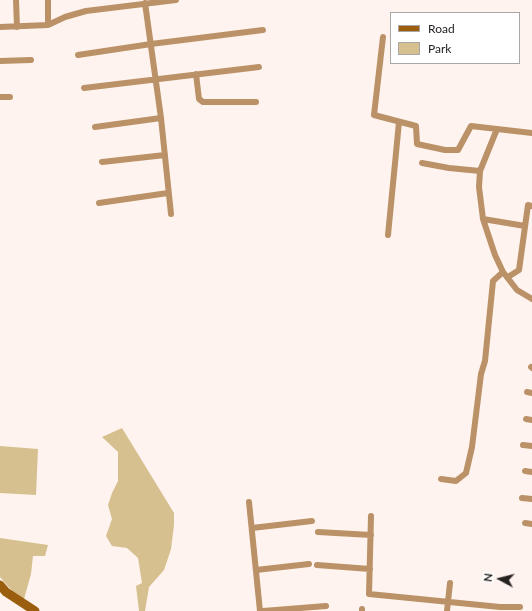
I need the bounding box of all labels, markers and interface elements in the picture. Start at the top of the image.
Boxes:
legend [390,12,520,64]
text: Road [428,21,455,36]
text: Park [428,41,451,56]
north arrow [480,559,520,599]
text: N [481,572,495,582]

